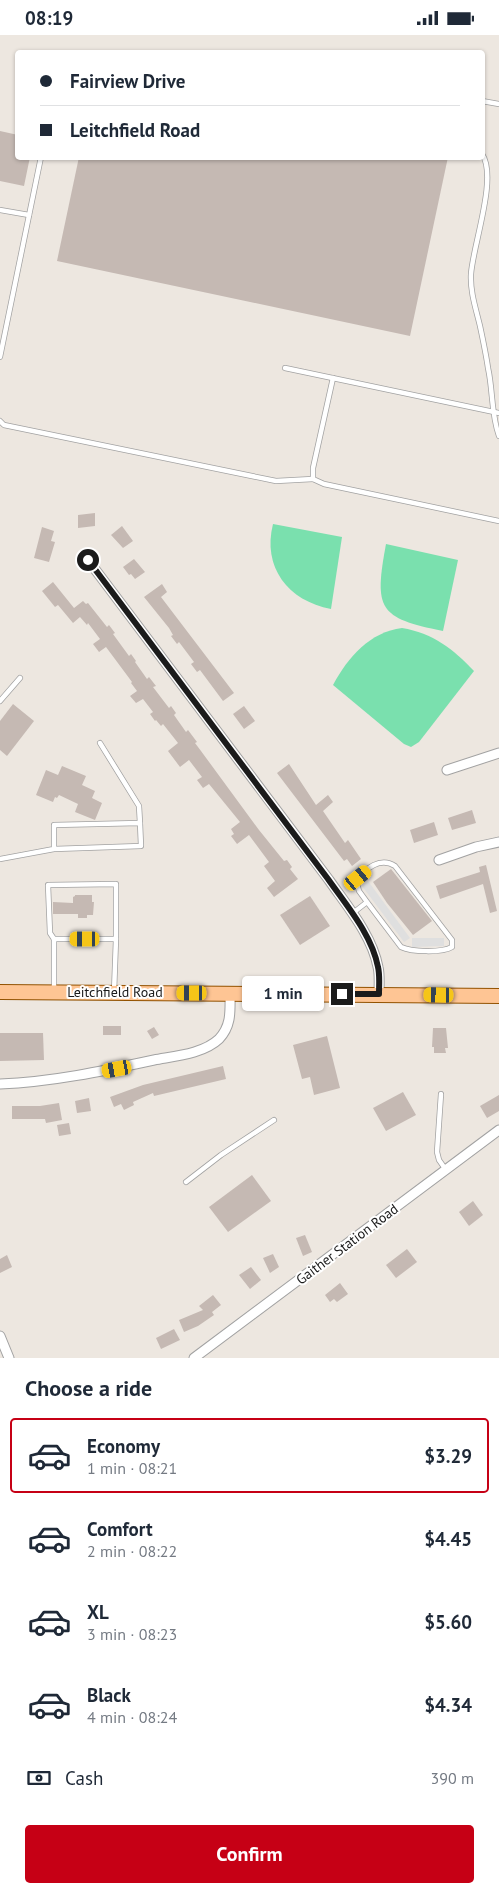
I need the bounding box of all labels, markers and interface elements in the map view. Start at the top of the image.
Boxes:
text: 08:19 [25,6,73,30]
text: Fairview Drive [70,69,185,93]
text: Leitchfield Road [70,118,200,142]
route start [77,549,99,571]
car [341,863,374,893]
car [70,932,100,947]
callout: 1 min [242,977,324,1011]
street label: Leitchfield Road [67,983,163,1001]
text: 1 min [263,983,303,1003]
route end [331,983,353,1005]
car [177,986,207,1001]
car [423,987,454,1003]
car [100,1059,133,1079]
street label: Gaither Station Road [292,1200,402,1288]
text: Choose a ride [25,1374,152,1402]
icon: car [27,1433,72,1478]
text: Economy [87,1434,160,1458]
text: $3.29 [424,1444,472,1468]
text: 1 min · 08:21 [87,1458,177,1478]
icon: car [27,1516,72,1561]
text: Comfort [87,1517,153,1541]
text: $4.45 [424,1527,472,1551]
text: 2 min · 08:22 [87,1541,177,1561]
icon: car [27,1599,72,1644]
text: XL [87,1600,109,1624]
text: $5.60 [424,1610,472,1634]
text: 3 min · 08:23 [87,1624,177,1644]
icon: car [27,1682,72,1727]
text: Black [87,1683,131,1707]
text: $4.34 [424,1693,472,1717]
text: 4 min · 08:24 [87,1707,177,1727]
icon: cash [25,1764,53,1792]
text: Cash [65,1766,103,1790]
text: 390 m [431,1768,474,1788]
button: Confirm [25,1825,474,1883]

